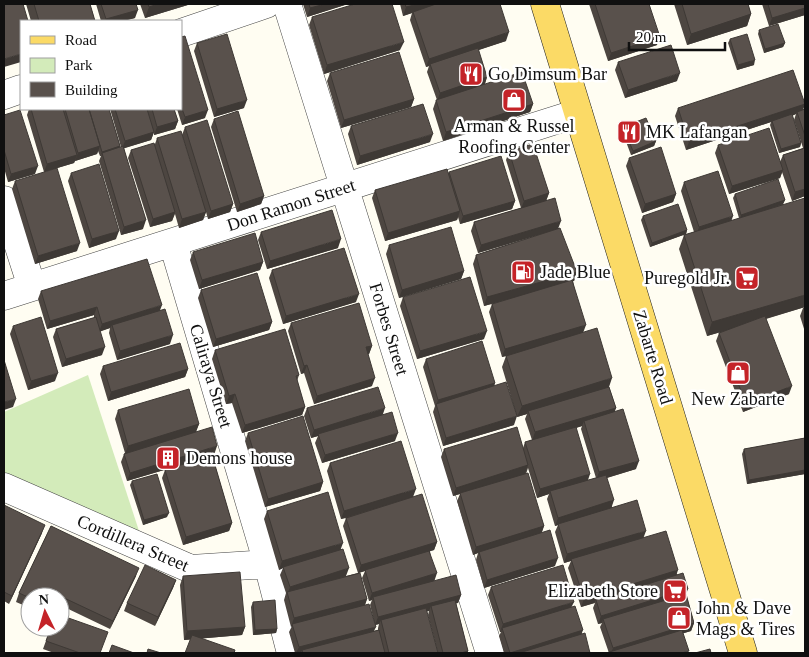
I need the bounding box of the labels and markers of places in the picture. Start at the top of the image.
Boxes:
restaurant icon: Go Dimsum Bar [458,61,484,87]
place label: Go Dimsum Bar [488,64,607,84]
shop icon: Arman & Russel Roofing Center [501,87,527,113]
place label: Arman & Russel Roofing Center [454,116,575,157]
restaurant icon: MK Lafangan [616,119,642,145]
place label: MK Lafangan [646,122,747,142]
fuel station icon: Jade Blue [510,259,536,285]
place label: Jade Blue [540,262,610,282]
supermarket icon: Puregold Jr. [734,265,760,291]
place label: Puregold Jr. [644,268,730,288]
shop icon: New Zabarte [725,360,751,386]
place label: New Zabarte [691,389,785,409]
building icon: Demons house [155,445,181,471]
place label: Demons house [186,448,293,468]
supermarket icon: Elizabeth Store [662,578,688,604]
place label: Elizabeth Store [548,581,658,601]
place label: John & Dave Mags & Tires [696,598,795,639]
shop icon: John & Dave Mags & Tires [666,605,692,631]

